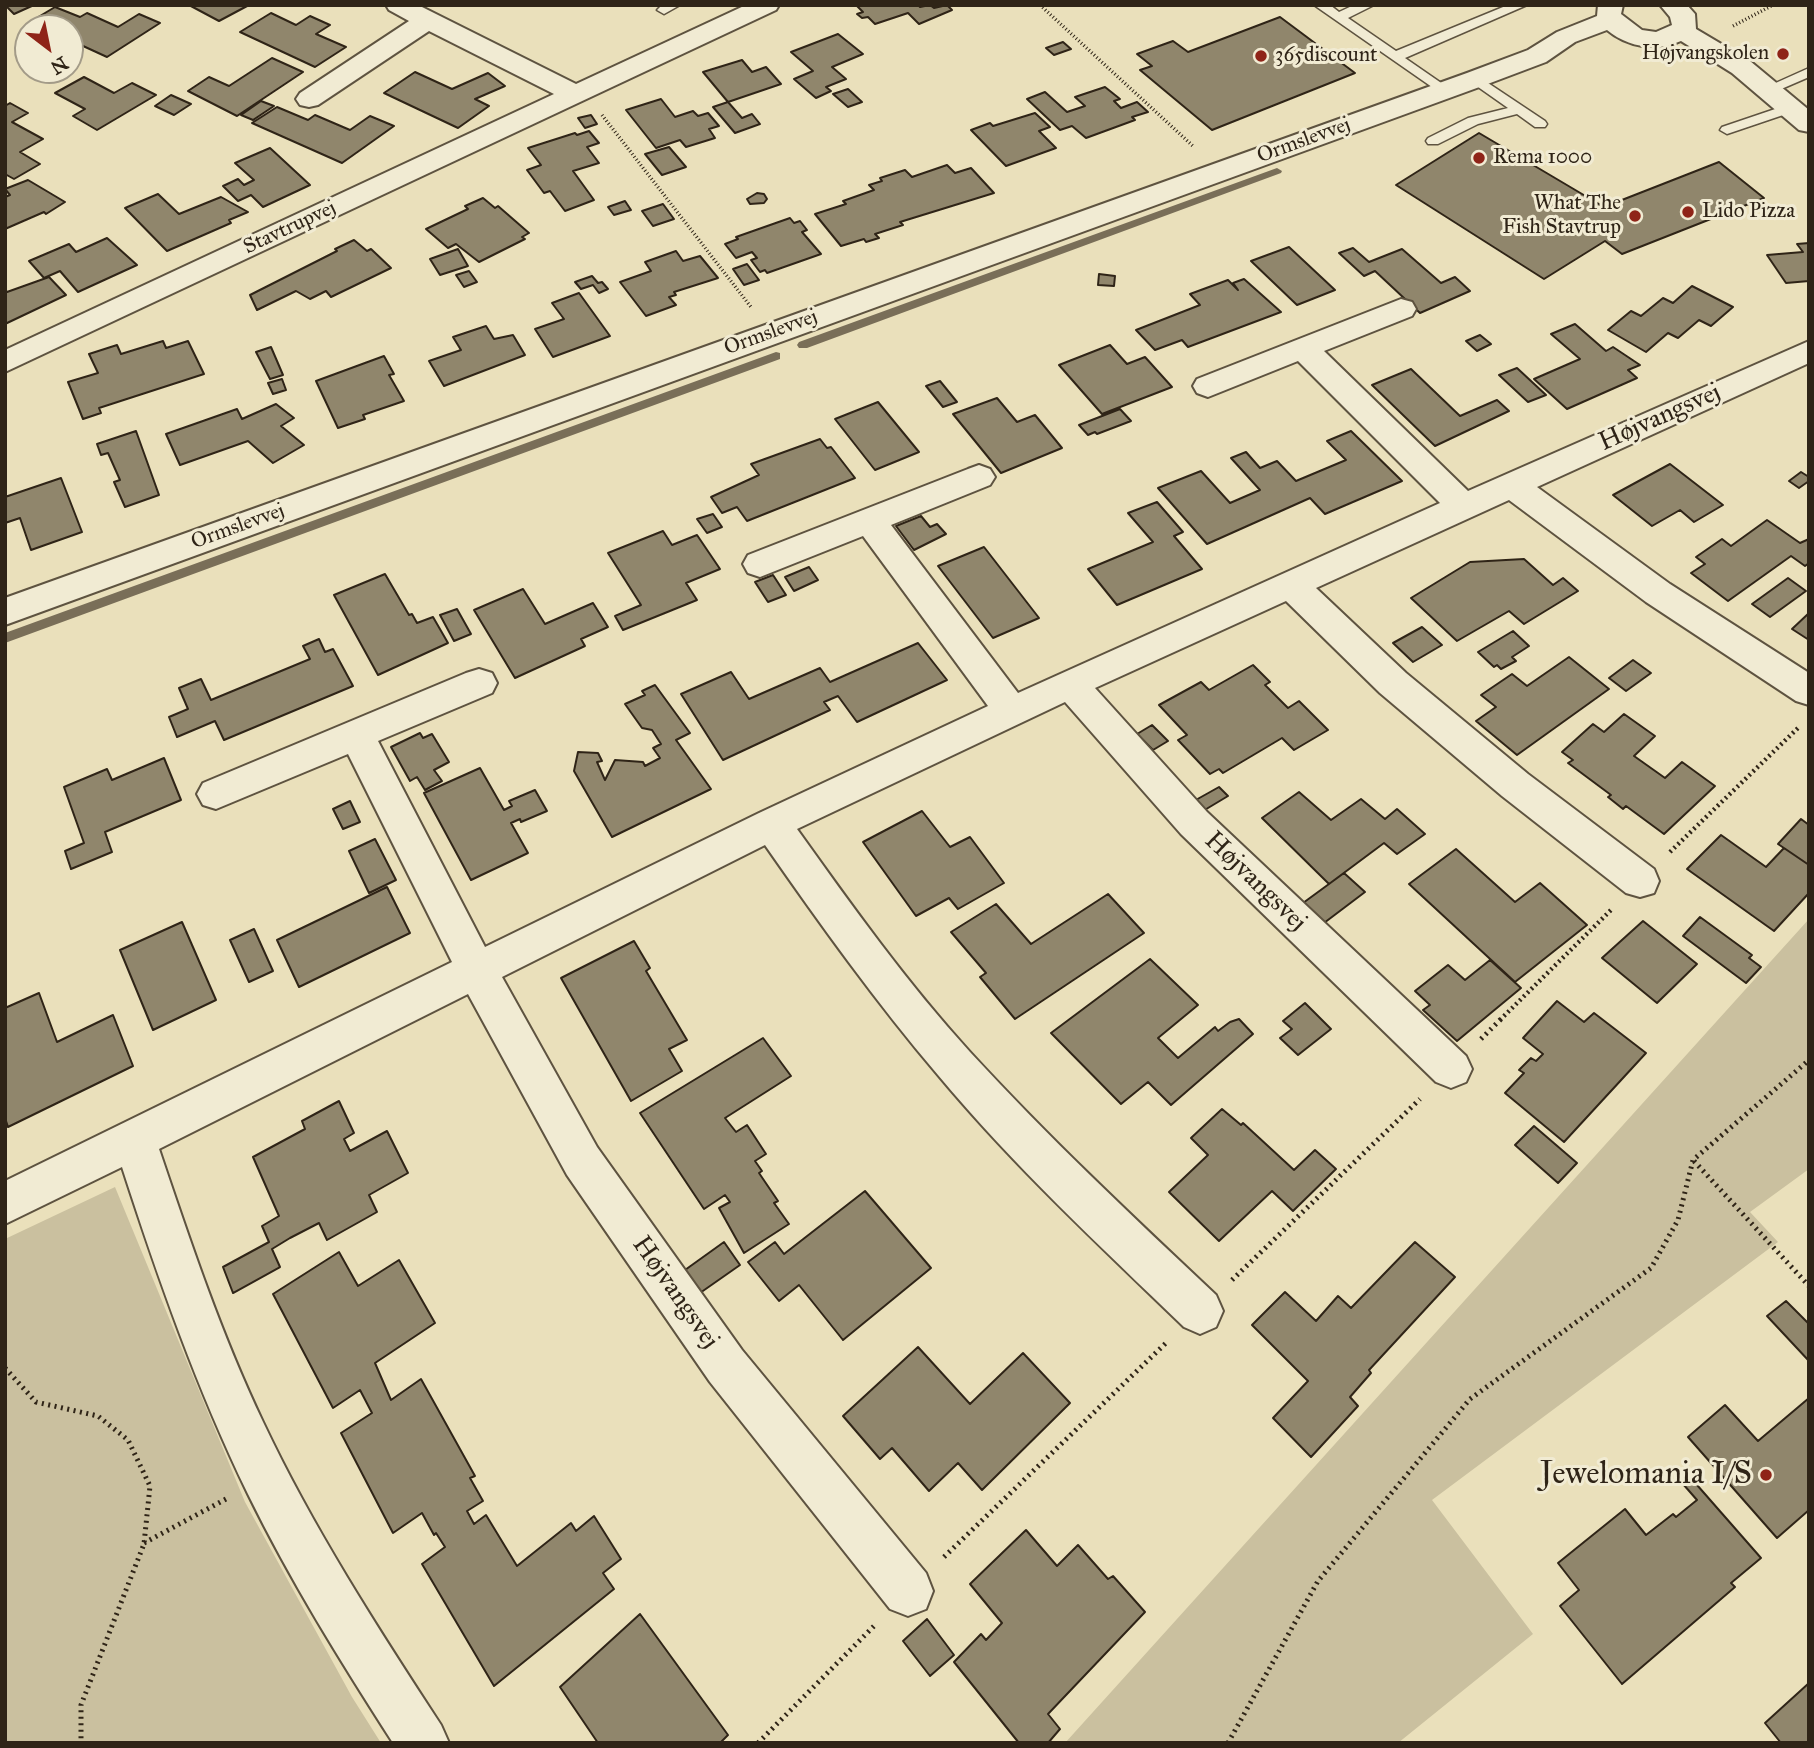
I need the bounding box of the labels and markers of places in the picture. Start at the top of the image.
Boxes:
place label: Højvangskolen [1642,41,1769,67]
place label: 365discount [1275,43,1377,69]
marker: Højvangskolen [1775,46,1791,62]
marker: 365discount [1253,48,1269,64]
place label: Rema 1000 [1493,145,1592,171]
marker: Rema 1000 [1471,150,1487,166]
place label: What The Fish Stavtrup [1502,191,1621,241]
place label: Lido Pizza [1702,199,1795,225]
marker: Lido Pizza [1680,204,1696,220]
marker: What The Fish Stavtrup [1627,208,1643,224]
place label: Jewelomania I/S [1540,1456,1752,1494]
marker: Jewelomania I/S [1758,1467,1774,1483]

